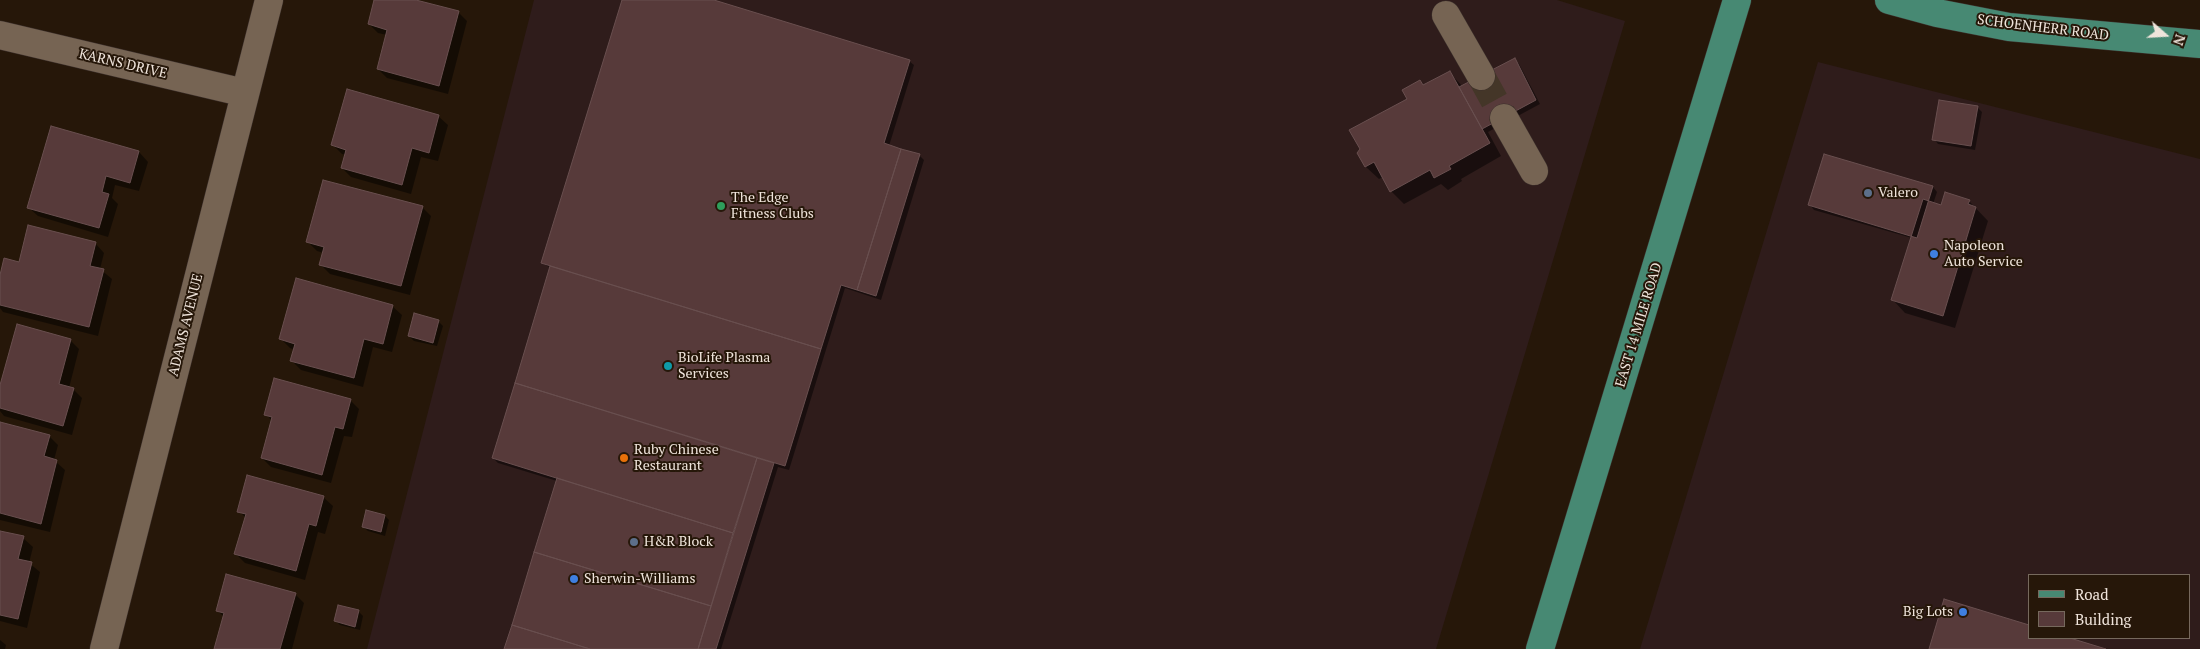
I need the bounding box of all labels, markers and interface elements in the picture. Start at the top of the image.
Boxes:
north arrow [2140,10,2190,60]
street label: SCHOENHERR ROAD [1976,12,2110,44]
text: N [2169,32,2190,48]
street label: KARNS DRIVE [77,46,169,82]
place label: Valero [1878,185,1918,201]
marker: Valero [1862,187,1874,199]
place label: The Edge Fitness Clubs [731,190,814,222]
marker: The Edge Fitness Clubs [715,200,727,212]
place label: Napoleon Auto Service [1944,238,2023,270]
marker: Napoleon Auto Service [1928,248,1940,260]
street label: EAST 14 MILE ROAD [1612,261,1666,389]
street label: ADAMS AVENUE [165,272,207,378]
place label: BioLife Plasma Services [678,350,770,382]
marker: BioLife Plasma Services [662,360,674,372]
place label: Ruby Chinese Restaurant [634,442,719,474]
marker: Ruby Chinese Restaurant [618,452,630,464]
place label: H&R Block [644,534,713,550]
marker: H&R Block [628,536,640,548]
place label: Sherwin-Williams [584,571,695,587]
marker: Sherwin-Williams [568,573,580,585]
legend [2028,574,2190,639]
text: Road [2075,584,2108,604]
place label: Big Lots [1903,604,1953,620]
marker: Big Lots [1957,606,1969,618]
text: Building [2075,609,2132,629]

